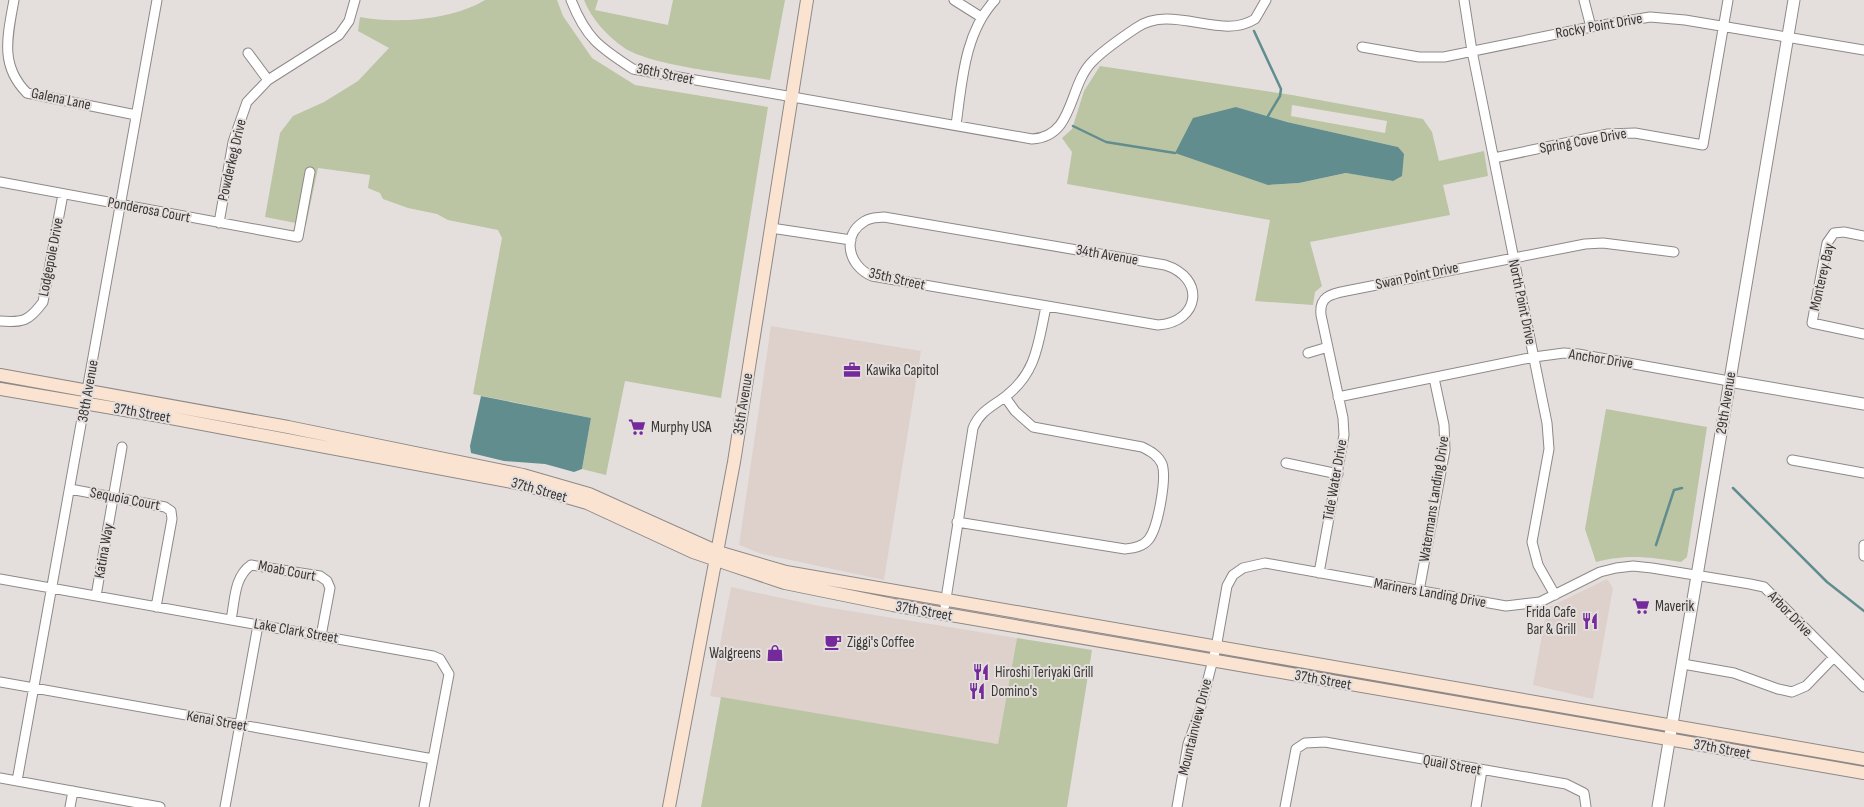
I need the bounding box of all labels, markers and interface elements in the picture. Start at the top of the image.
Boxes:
street label: Rocky Point Drive [1554,9,1644,43]
street label: 36th Street [635,59,696,89]
street label: Galena Lane [29,83,93,115]
street label: Powderkeg Drive [213,117,251,203]
street label: Spring Cove Drive [1538,124,1628,158]
street label: Ponderosa Court [106,193,192,227]
street label: Lodgepole Drive [34,216,68,298]
street label: 34th Avenue [1075,240,1139,270]
street label: Monterey Bay [1805,241,1839,313]
street label: Swan Point Drive [1374,258,1460,294]
street label: North Point Drive [1504,258,1540,346]
street label: 35th Street [867,263,927,295]
street label: Anchor Drive [1567,344,1634,373]
street label: 38th Avenue [73,358,103,424]
office icon: Kawika Capitol [842,360,862,380]
place label: Kawika Capitol [866,361,939,380]
street label: 29th Avenue [1712,370,1740,436]
street label: 35th Avenue [729,372,757,436]
street label: 37th Street [112,399,172,427]
supermarket icon: Murphy USA [627,417,647,437]
place label: Murphy USA [651,418,712,437]
street label: Watermans Landing Drive [1415,435,1453,563]
street label: Tide Water Drive [1319,438,1351,522]
street label: 37th Street [509,473,570,507]
street label: Sequoia Court [88,483,162,515]
street label: Katina Way [90,522,118,580]
street label: Moab Court [257,556,318,586]
street label: Mariners Landing Drive [1372,574,1488,612]
street label: Arbor Drive [1763,586,1816,641]
supermarket icon: Maverik [1631,596,1651,616]
street label: 37th Street [894,597,954,625]
place label: Maverik [1655,597,1694,616]
place label: Frida Cafe Bar & Grill [1526,603,1576,639]
restaurant icon: Frida Cafe Bar & Grill [1580,611,1600,631]
street label: Lake Clark Street [252,614,340,648]
cafe icon: Ziggi's Coffee [823,632,843,652]
place label: Ziggi's Coffee [847,633,915,652]
shop icon: Walgreens [765,643,785,663]
place label: Walgreens [709,644,761,663]
restaurant icon: Hiroshi Teriyaki Grill [971,662,991,682]
place label: Hiroshi Teriyaki Grill [995,663,1093,682]
street label: 37th Street [1293,666,1353,694]
street label: Mountainview Drive [1174,677,1216,777]
restaurant icon: Domino's [967,681,987,701]
place label: Domino's [991,682,1037,701]
street label: Kenai Street [185,706,249,736]
street label: 37th Street [1692,735,1752,763]
street label: Quail Street [1421,751,1483,780]

